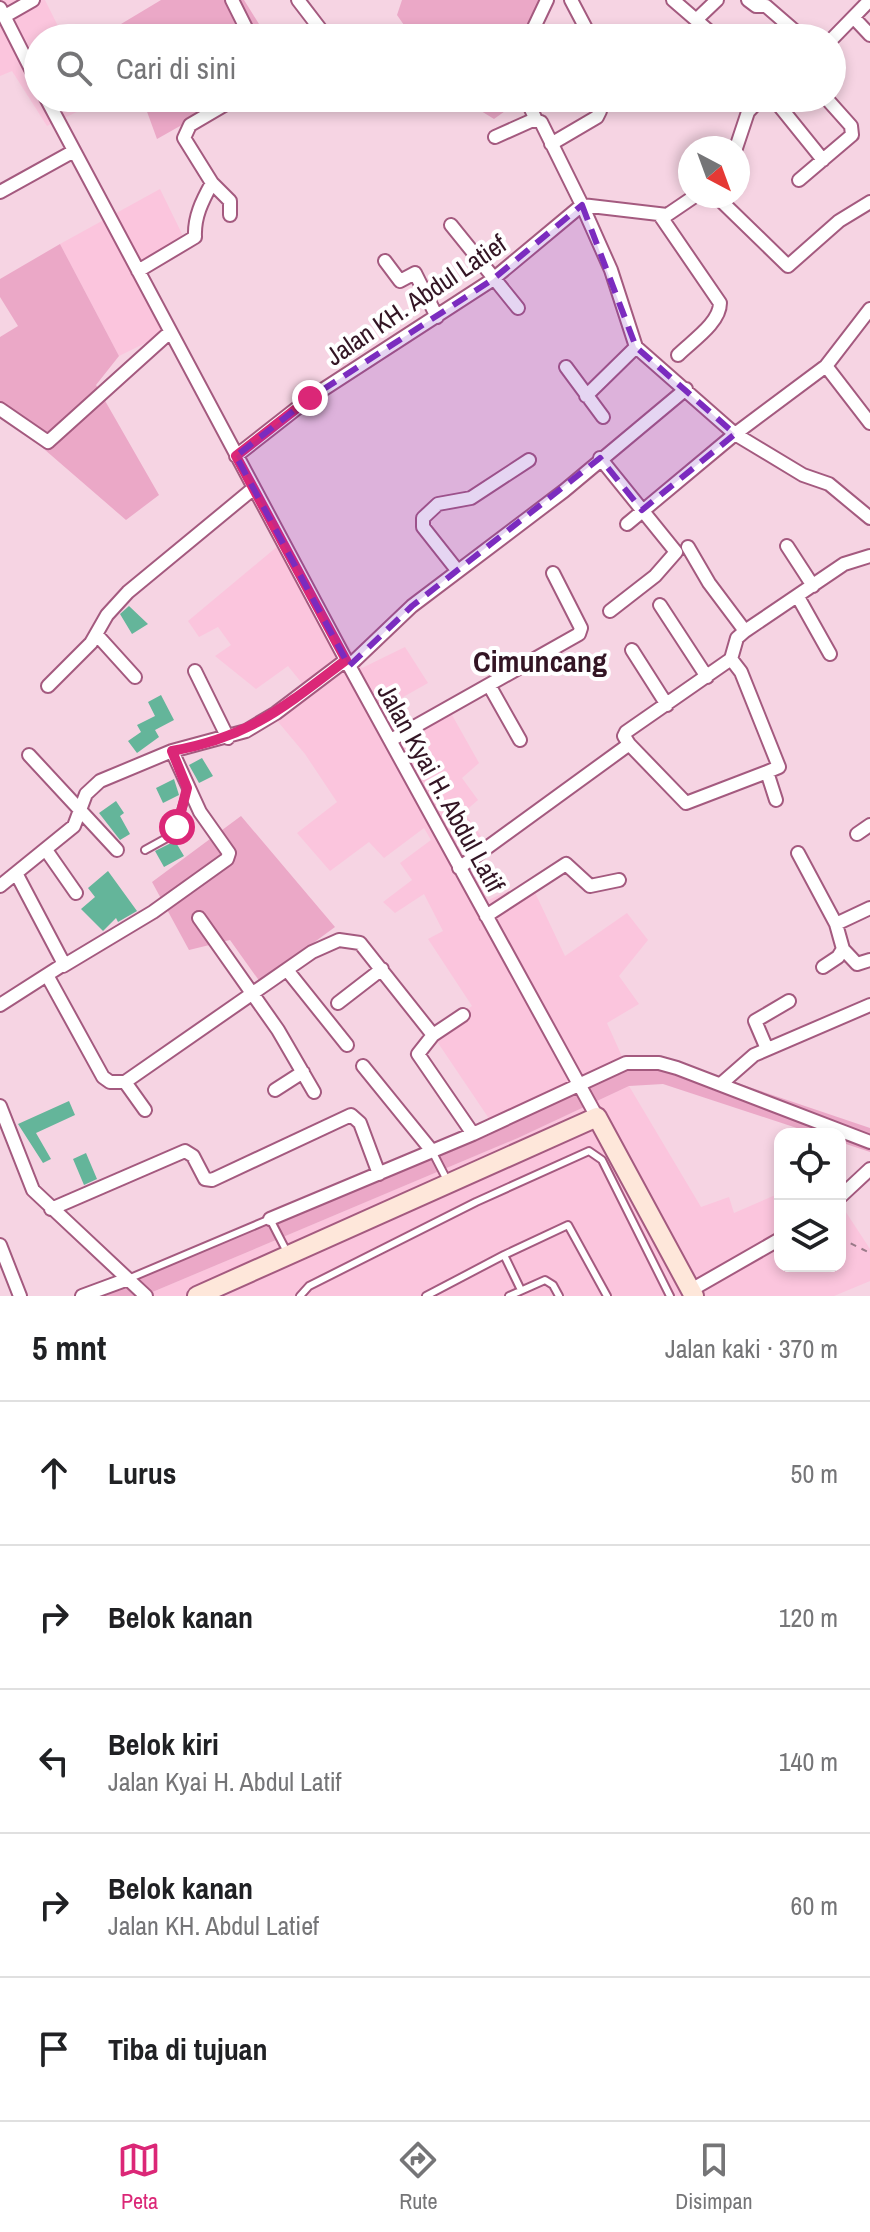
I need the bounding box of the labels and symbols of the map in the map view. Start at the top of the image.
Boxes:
north arrow [678,136,750,208]
street label: Jalan KH. Abdul Latief [318,226,513,373]
route end [292,380,328,416]
district label: Cimuncang [473,641,607,681]
street label: Jalan Kyai H. Abdul Latif [370,677,513,898]
route start [159,809,195,845]

